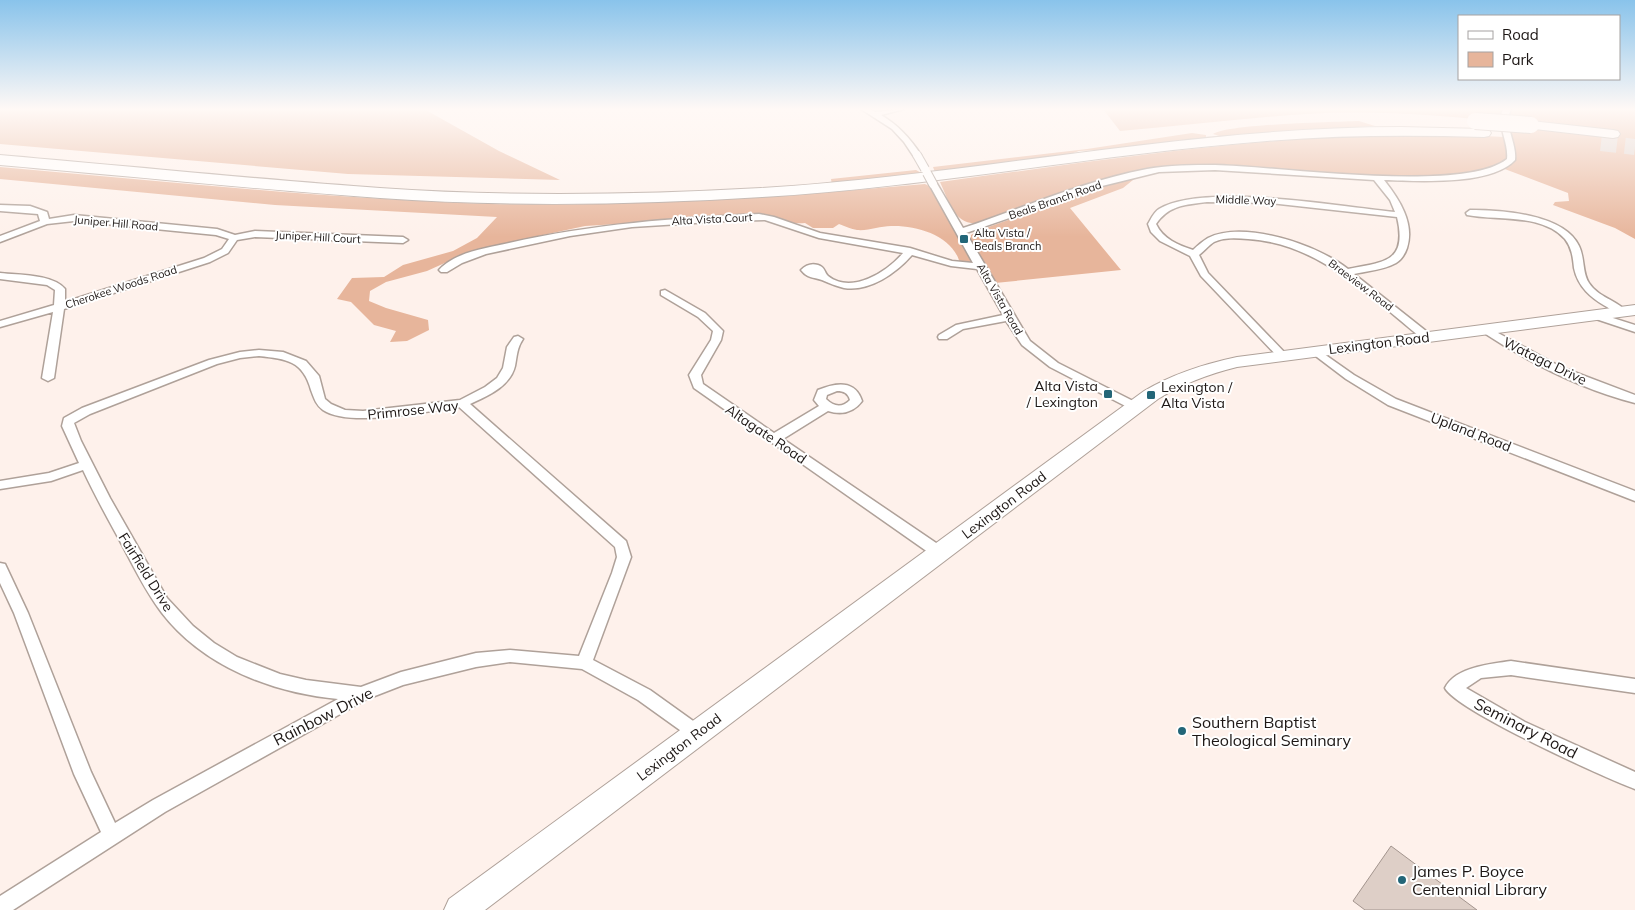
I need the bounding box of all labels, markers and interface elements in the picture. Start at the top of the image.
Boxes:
legend [1458,15,1620,80]
text: Road [1502,25,1539,44]
text: Park [1502,50,1534,69]
street label: Beals Branch Road [1007,178,1103,222]
street label: Middle Way [1215,192,1277,208]
street label: Alta Vista Court [671,210,753,228]
street label: Juniper Hill Road [73,212,159,234]
place label: Alta Vista / Beals Branch [974,226,1041,253]
street label: Juniper Hill Court [275,228,361,246]
marker: Alta Vista / Beals Branch [958,233,970,245]
street label: Braeview Road [1326,256,1396,314]
street label: Alta Vista Road [974,261,1026,337]
street label: Cherokee Woods Road [63,262,179,312]
street label: Lexington Road [1327,328,1431,358]
street label: Wataga Drive [1500,333,1590,389]
place label: Alta Vista / Lexington [1026,377,1098,411]
place label: Lexington / Alta Vista [1161,378,1233,412]
marker: Alta Vista / Lexington [1102,388,1114,400]
marker: Lexington / Alta Vista [1145,389,1157,401]
street label: Primrose Way [367,396,460,424]
street label: Altagate Road [722,400,810,468]
street label: Upland Road [1428,408,1514,456]
street label: Lexington Road [958,467,1050,543]
street label: Fairfield Drive [115,529,177,615]
street label: Rainbow Drive [270,682,376,750]
street label: Seminary Road [1471,693,1581,763]
street label: Lexington Road [633,709,725,785]
place label: Southern Baptist Theological Seminary [1192,712,1352,750]
marker: Southern Baptist Theological Seminary [1176,725,1188,737]
place label: James P. Boyce Centennial Library [1412,861,1548,899]
marker: James P. Boyce Centennial Library [1396,874,1408,886]

